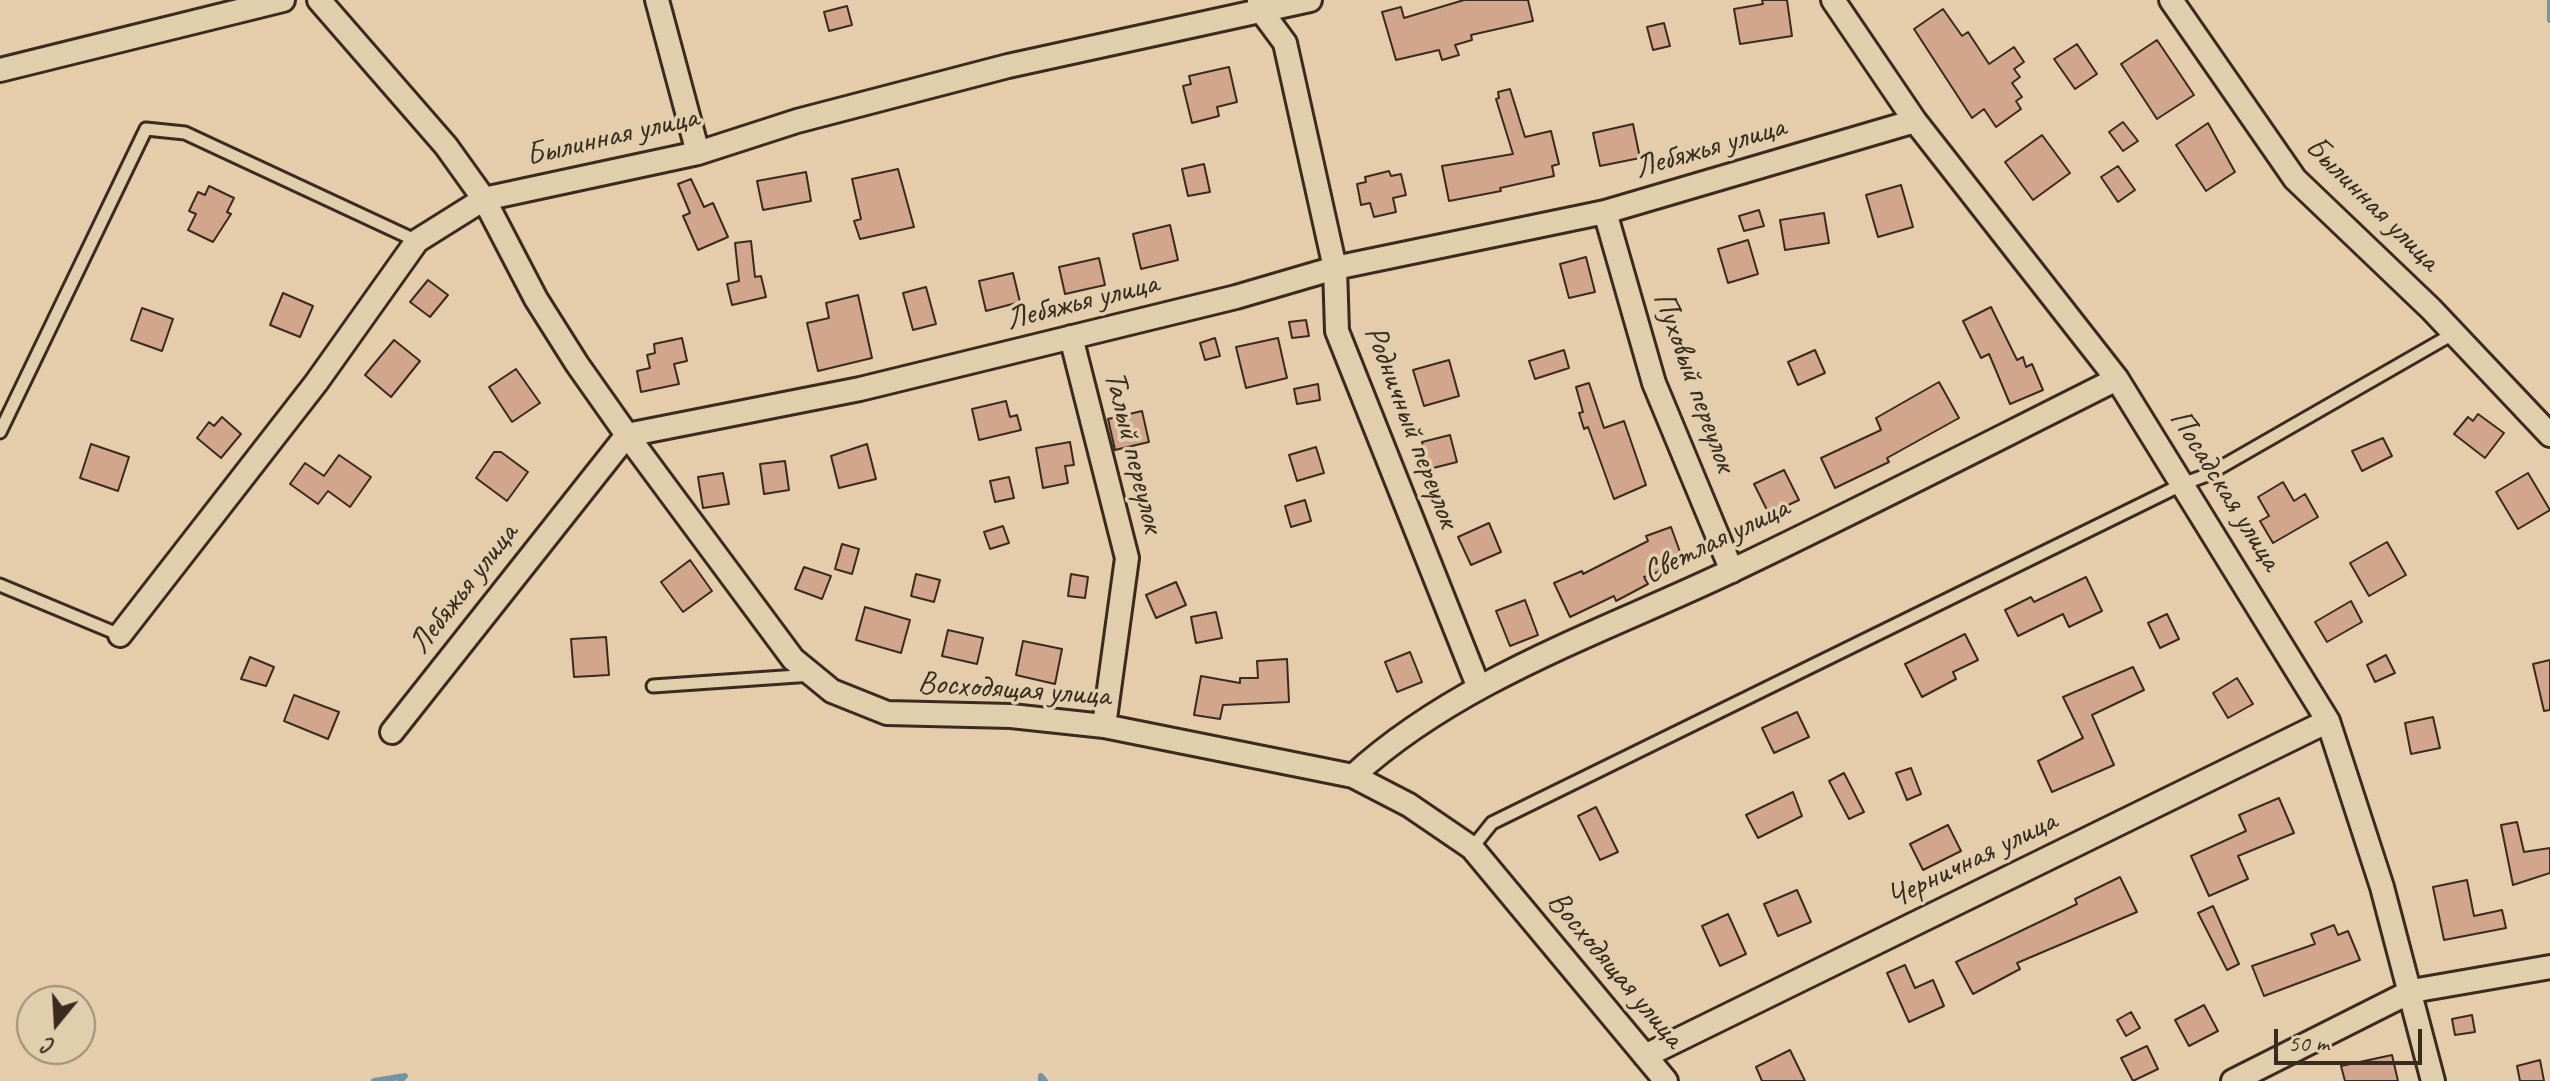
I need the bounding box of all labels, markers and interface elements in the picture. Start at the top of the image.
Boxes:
street label: Былинная улица [522,99,702,175]
street label: Лебяжья улица [1630,108,1790,188]
street label: Былинная улица [2296,128,2448,280]
street label: Лебяжья улица [1002,265,1162,339]
street label: Пуховый переулок [1644,287,1744,477]
street label: Родничный переулок [1355,321,1467,533]
street label: Талый переулок [1094,367,1172,537]
street label: Посадская улица [2160,402,2290,578]
street label: Светлая улица [1637,489,1795,593]
street label: Лебяжья улица [401,516,527,662]
street label: Восходящая улица [916,664,1112,716]
street label: Черничная улица [1881,802,2063,918]
street label: Восходящая улица [1538,884,1692,1056]
north arrow [16,985,96,1065]
scale bar [2278,1013,2426,1063]
text: 50 m [2288,1028,2329,1058]
text: С [40,1031,59,1061]

